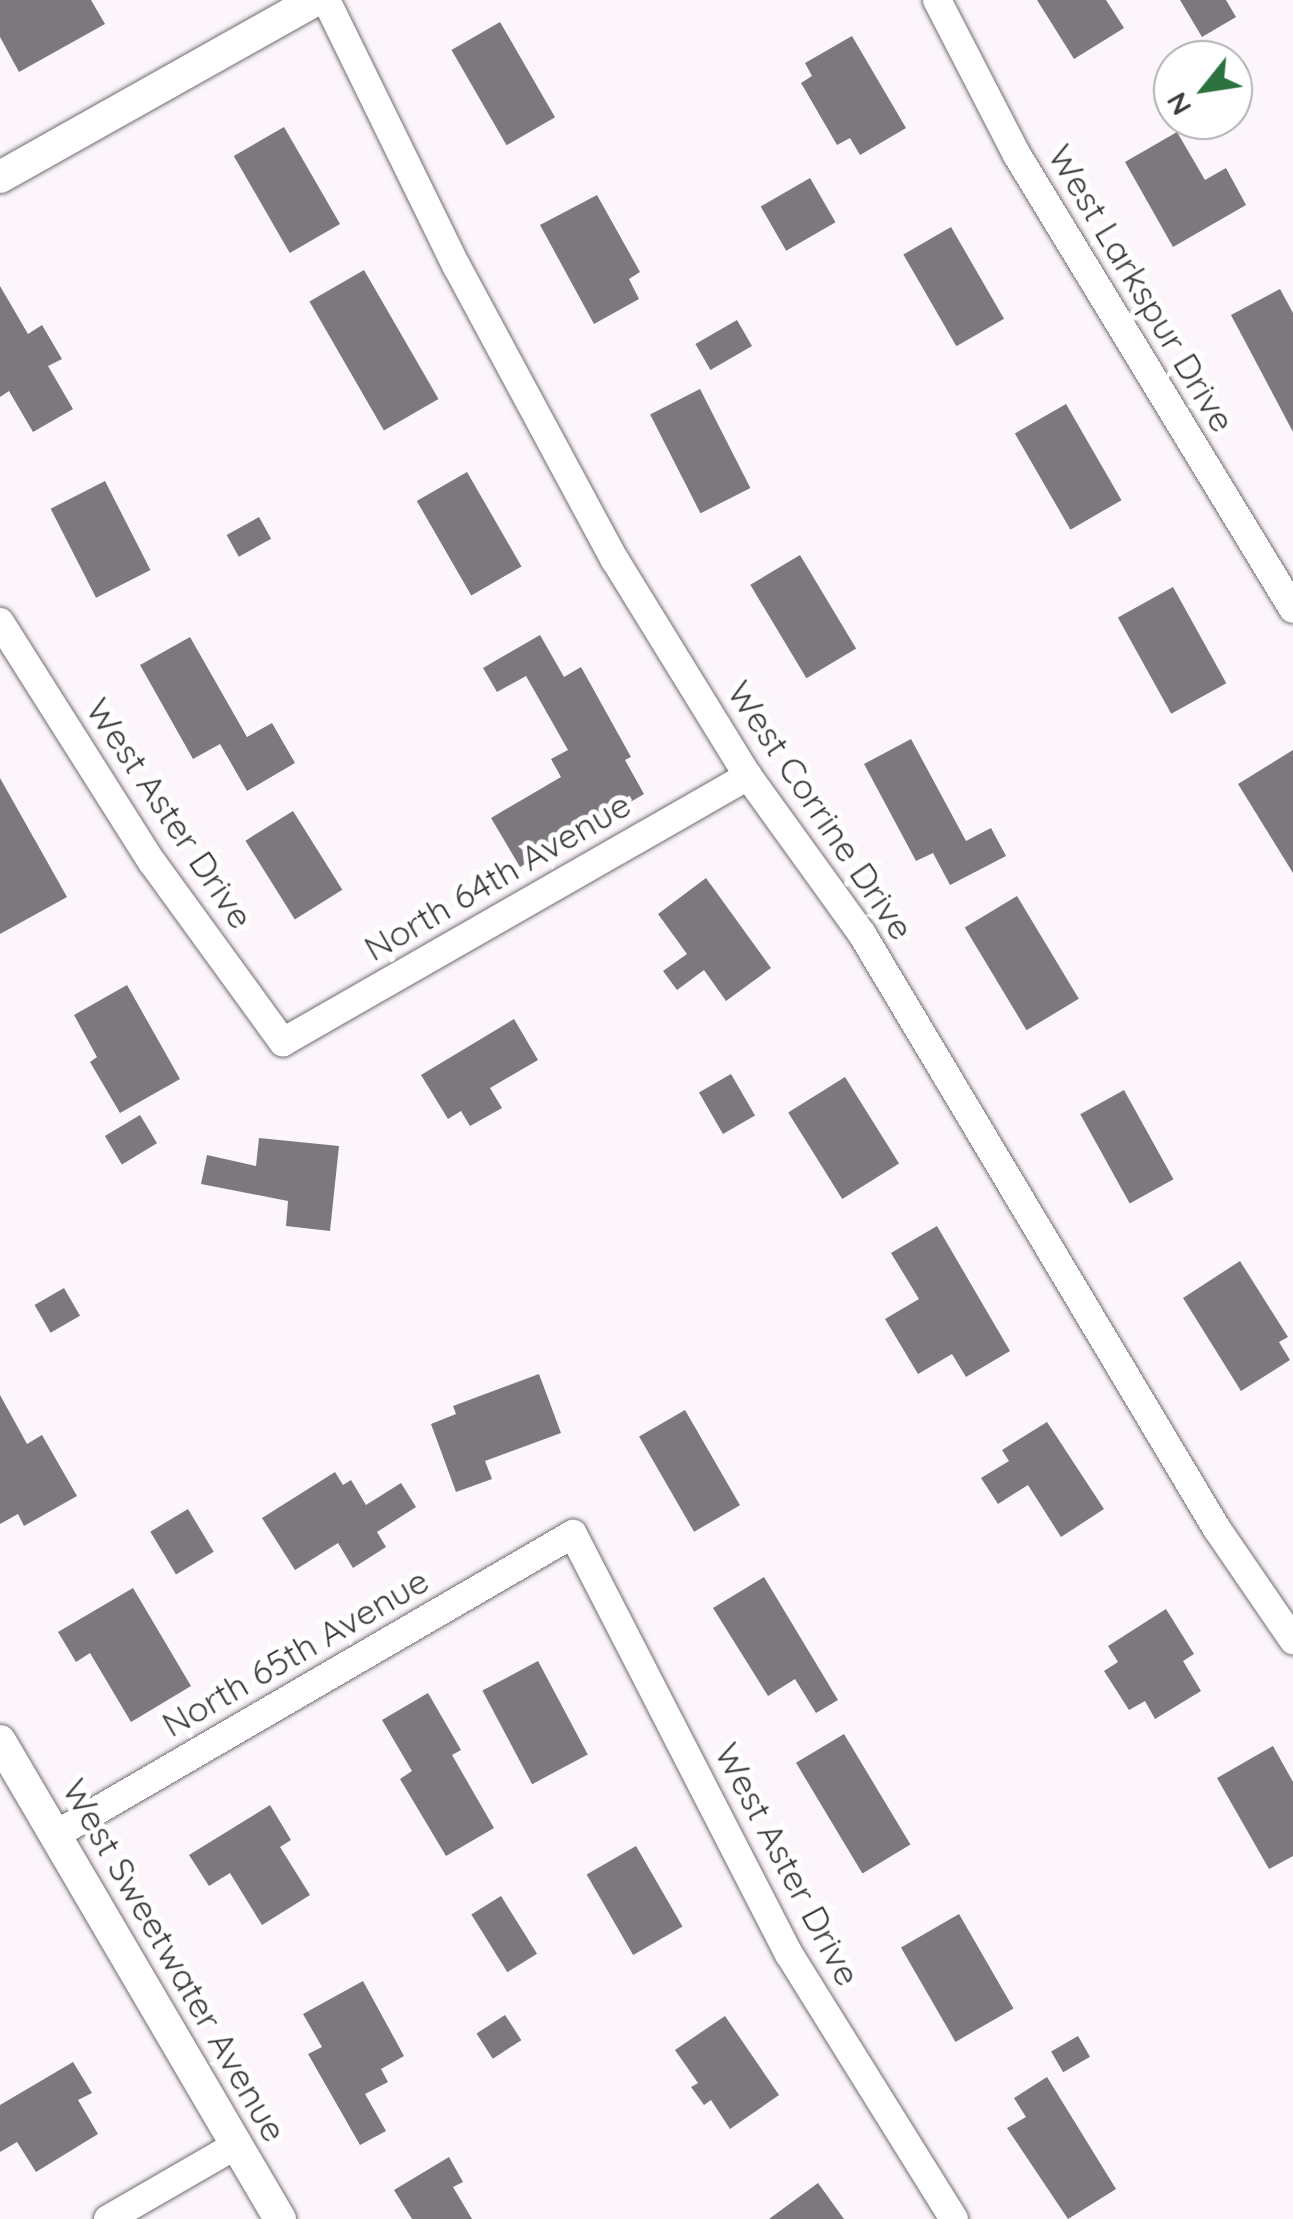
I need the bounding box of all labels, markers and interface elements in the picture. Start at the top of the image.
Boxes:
north arrow [1153,40,1253,140]
text: N [1158,87,1199,122]
street label: West Larkspur Drive [1040,137,1244,439]
street label: West Corrine Drive [719,673,923,947]
street label: West Aster Drive [77,690,263,936]
street label: North 64th Avenue [357,783,637,969]
street label: North 65th Avenue [154,1559,436,1745]
street label: West Aster Drive [706,1736,870,1992]
street label: West Sweetwater Avenue [54,1771,296,2149]

